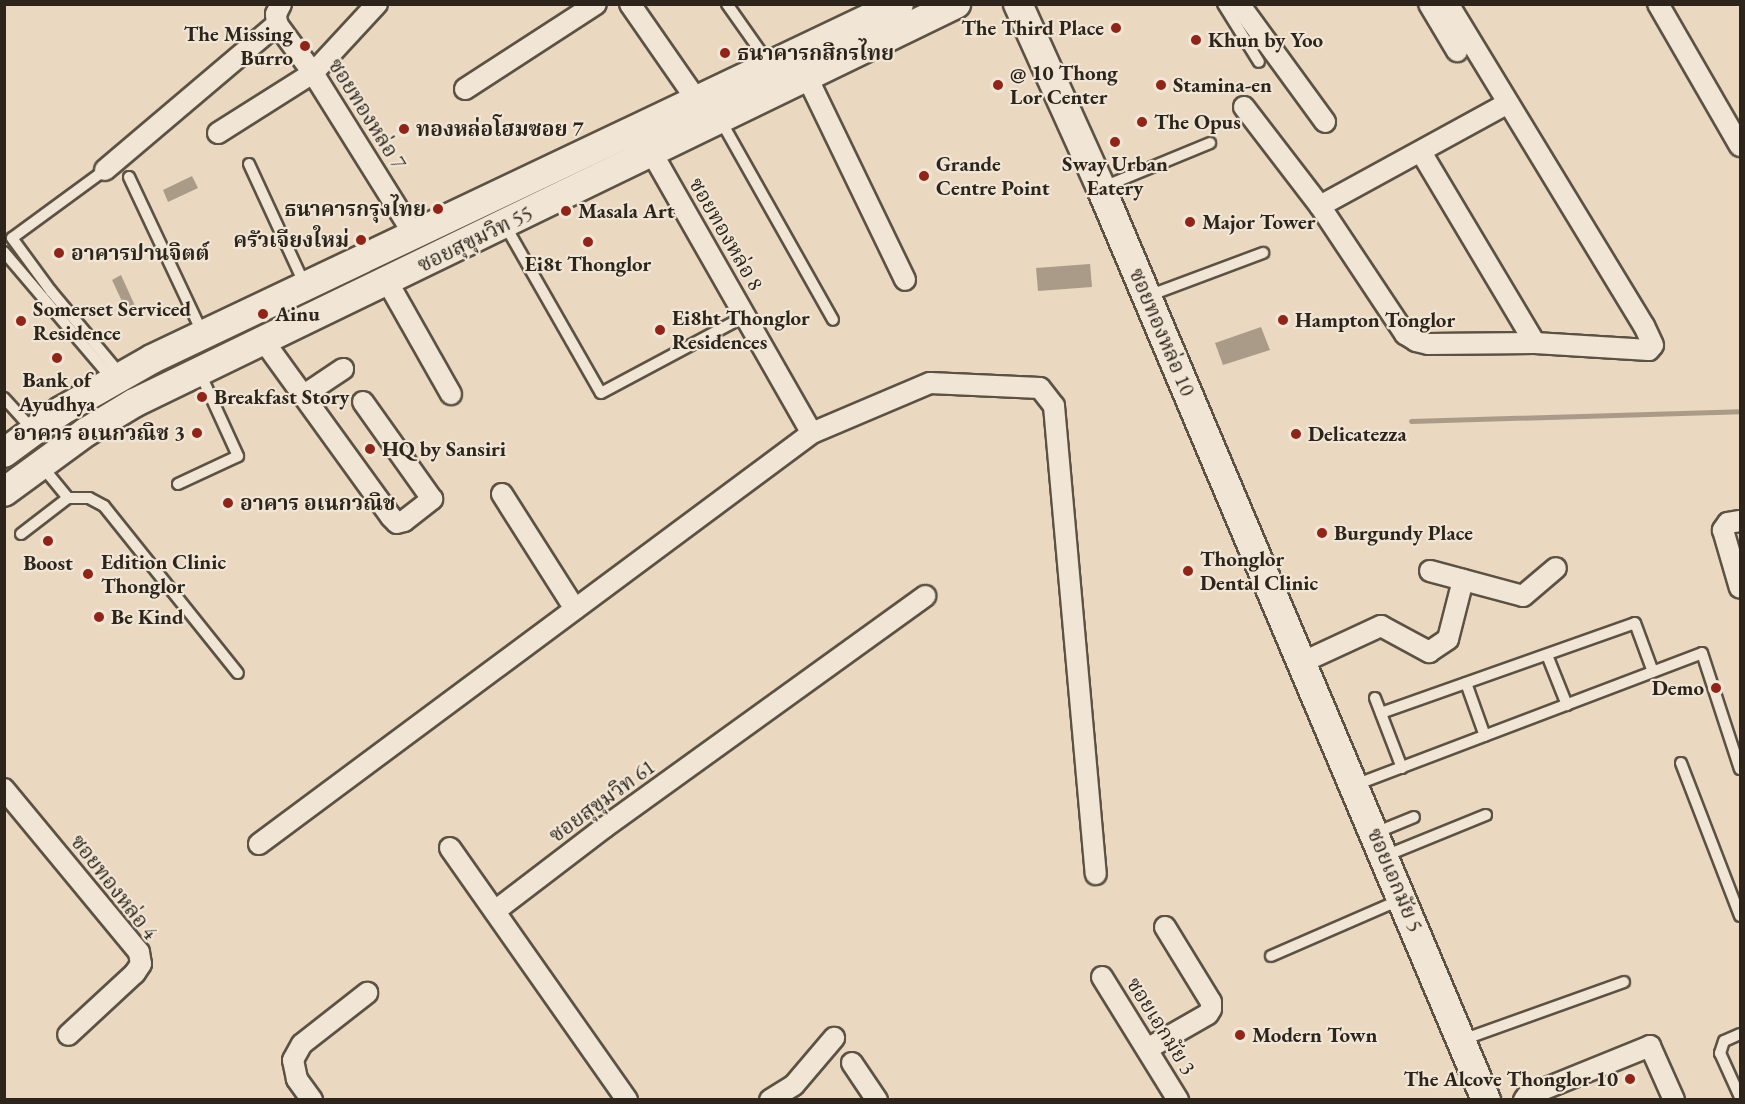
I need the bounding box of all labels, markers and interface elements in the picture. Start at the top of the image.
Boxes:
place label: The Third Place [961,15,1104,41]
place label: The Missing Burro [184,21,293,71]
marker: The Third Place [1109,21,1123,35]
place label: Khun by Yoo [1208,27,1323,53]
marker: Khun by Yoo [1189,33,1203,47]
marker: The Missing Burro [298,39,312,53]
place label: ธนาคารกสิกรไทย [737,40,894,66]
marker: ธนาคารกสิกรไทย [718,46,732,60]
street label: ซอยทองหล่อ 7 [323,54,411,174]
place label: @ 10 Thong Lor Center [1010,60,1118,110]
place label: Stamina-en [1173,72,1272,98]
marker: @ 10 Thong Lor Center [991,78,1005,92]
marker: Stamina-en [1154,78,1168,92]
place label: The Opus [1154,109,1241,135]
marker: The Opus [1135,115,1149,129]
place label: ทองหล่อโฮมซอย 7 [416,116,584,142]
marker: ทองหล่อโฮมซอย 7 [397,122,411,136]
marker: Sway Urban Eatery [1108,135,1122,149]
place label: Grande Centre Point [936,151,1050,201]
place label: Sway Urban Eatery [1062,151,1168,201]
marker: Grande Centre Point [917,169,931,183]
street label: ซอยทองหล่อ 8 [684,173,768,295]
place label: ธนาคารกรุงไทย [284,196,426,222]
place label: Masala Art [578,198,675,224]
street label: ซอยสุขุมวิท 55 [413,200,537,278]
marker: ธนาคารกรุงไทย [431,202,445,216]
marker: Masala Art [559,204,573,218]
place label: Major Tower [1202,209,1316,235]
marker: Major Tower [1183,215,1197,229]
place label: ครัวเจียงใหม่ [233,227,349,253]
marker: ครัวเจียงใหม่ [354,233,368,247]
marker: Ei8t Thonglor [581,235,595,249]
place label: อาคารปานจิตต์ [71,240,209,266]
marker: อาคารปานจิตต์ [52,246,66,260]
place label: Ei8t Thonglor [525,251,651,277]
street label: ซอยทองหล่อ 10 [1124,264,1200,400]
place label: Somerset Serviced Residence [33,296,191,346]
place label: Ainu [275,301,320,327]
place label: Ei8ht Thonglor Residences [672,305,810,355]
marker: Ainu [256,307,270,321]
place label: Hampton Tonglor [1295,307,1455,333]
marker: Hampton Tonglor [1276,313,1290,327]
marker: Somerset Serviced Residence [14,314,28,328]
marker: Ei8ht Thonglor Residences [653,323,667,337]
marker: Bank of Ayudhya [50,351,64,365]
place label: Bank of Ayudhya [19,367,95,417]
place label: Breakfast Story [214,384,349,410]
marker: Breakfast Story [195,390,209,404]
place label: อาคาร อเนกวณิช 3 [13,420,185,446]
place label: Delicatezza [1308,421,1407,447]
marker: อาคาร อเนกวณิช 3 [190,426,204,440]
marker: Delicatezza [1289,427,1303,441]
place label: HQ by Sansiri [382,436,506,462]
marker: HQ by Sansiri [363,442,377,456]
place label: อาคาร อเนกวณิช [240,490,395,516]
marker: อาคาร อเนกวณิช [221,496,235,510]
place label: Burgundy Place [1334,520,1473,546]
marker: Burgundy Place [1315,526,1329,540]
marker: Boost [41,534,55,548]
place label: Thonglor Dental Clinic [1200,546,1318,596]
place label: Edition Clinic Thonglor [101,549,226,599]
place label: Boost [23,550,73,576]
marker: Thonglor Dental Clinic [1181,564,1195,578]
marker: Edition Clinic Thonglor [79,565,97,583]
place label: Be Kind [111,604,184,630]
marker: Be Kind [92,610,106,624]
place label: Demo [1652,675,1704,701]
marker: Demo [1709,681,1723,695]
street label: ซอยสุขุมวิท 61 [544,754,660,848]
street label: ซอยเอกมัย 5 [1362,824,1428,936]
street label: ซอยทองหล่อ 4 [65,830,163,944]
street label: ซอยเอกมัย 3 [1121,973,1201,1079]
place label: Modern Town [1252,1022,1377,1048]
marker: Modern Town [1233,1028,1247,1042]
place label: The Alcove Thonglor 10 [1403,1066,1618,1092]
marker: The Alcove Thonglor 10 [1623,1072,1637,1086]

